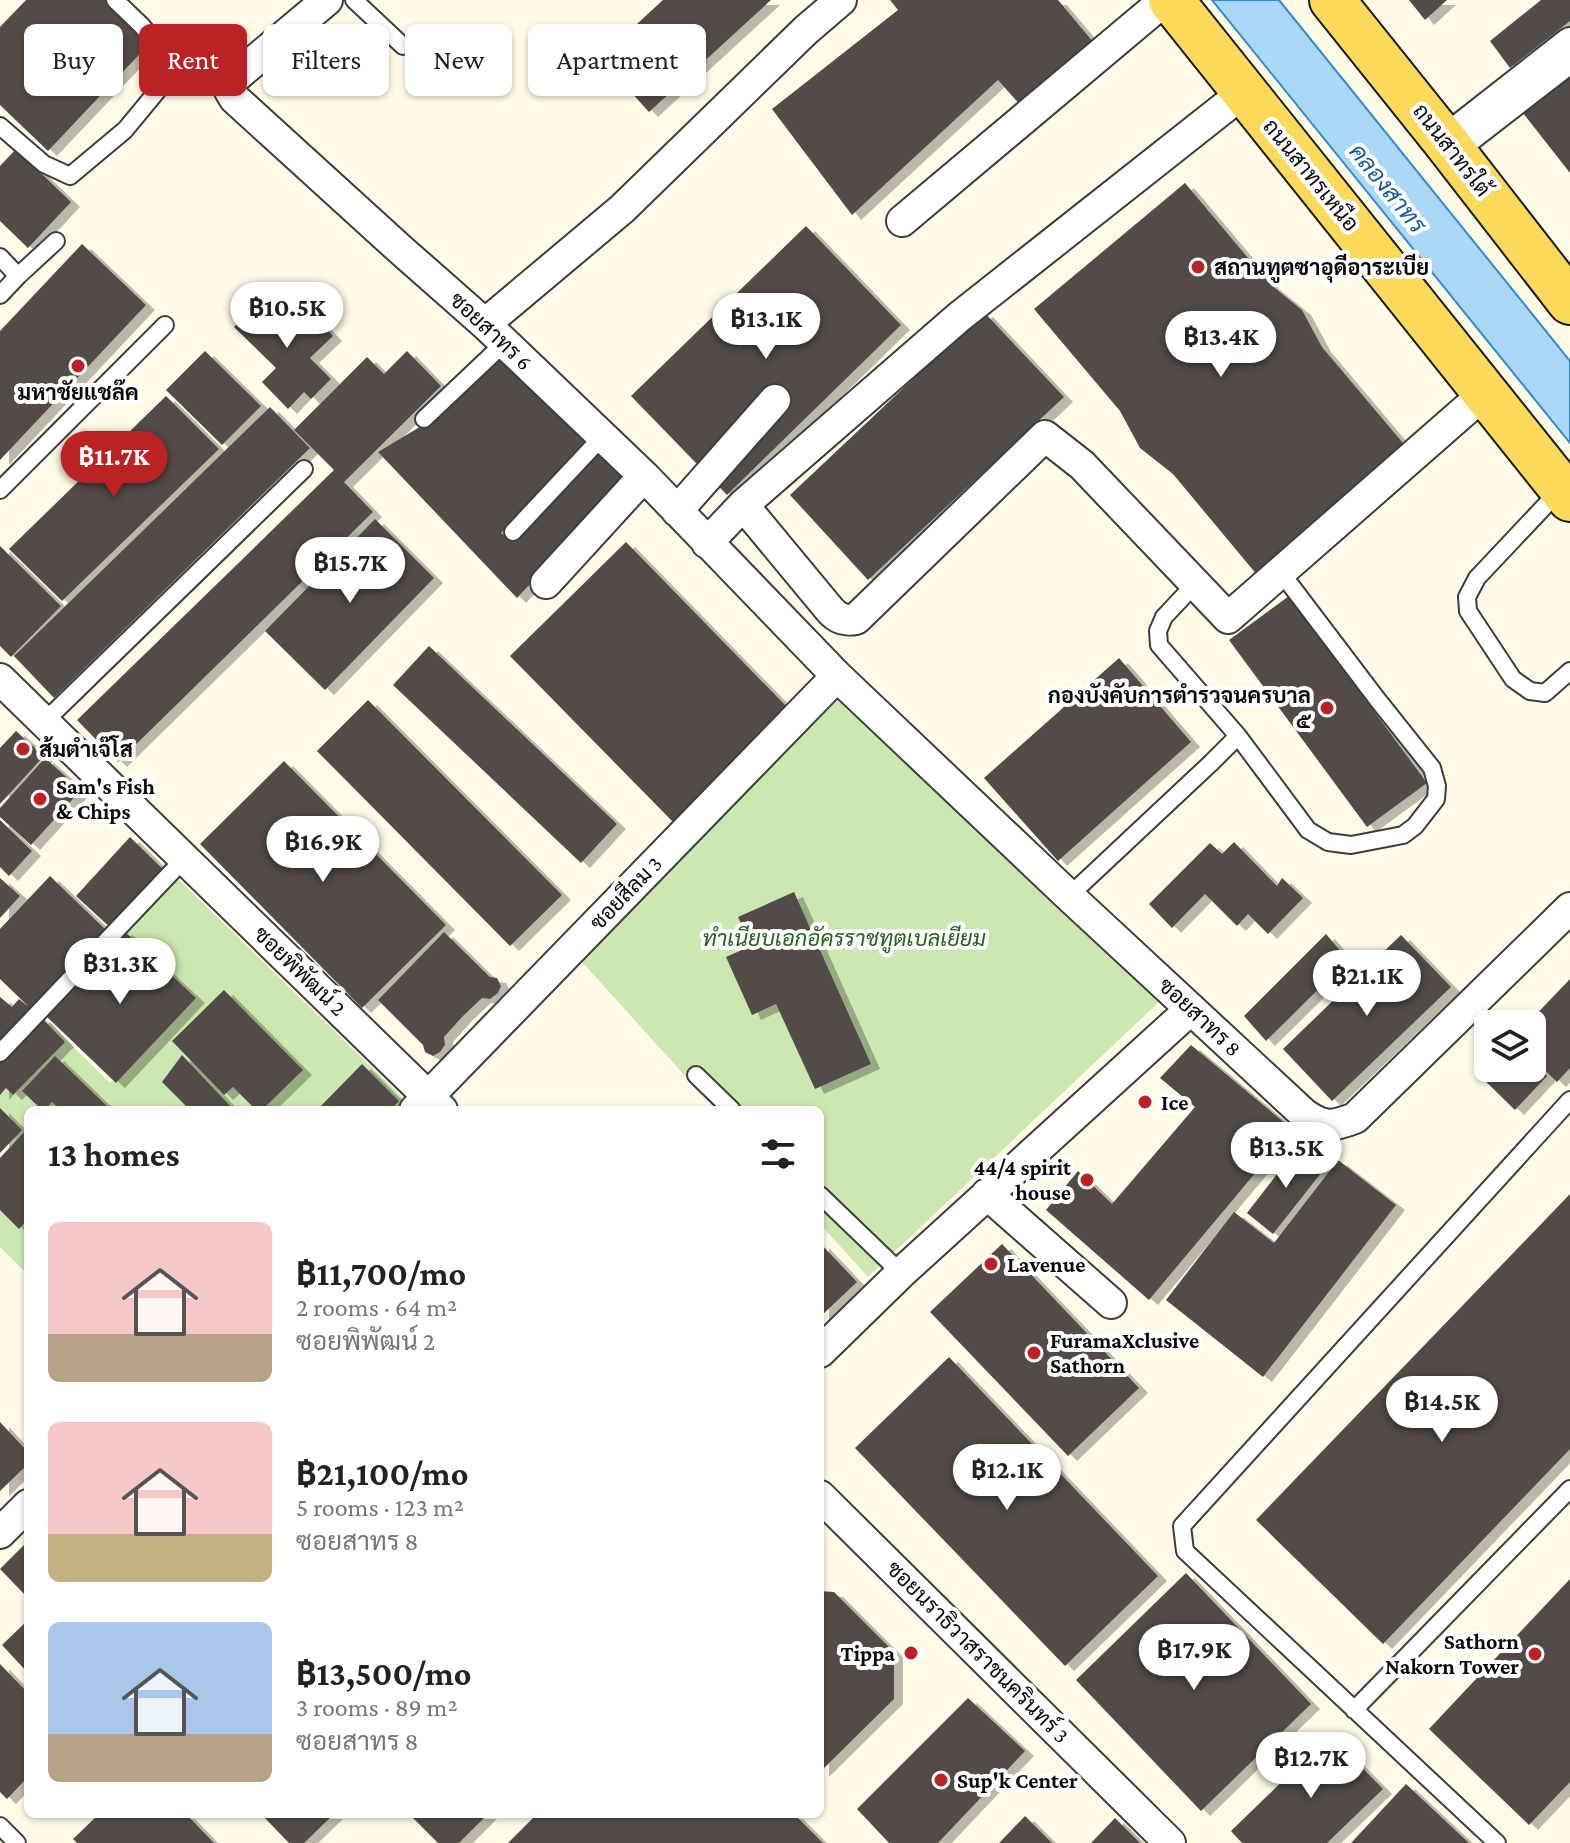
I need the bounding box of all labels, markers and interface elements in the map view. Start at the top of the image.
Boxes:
chip: Buy [24,24,123,96]
chip: Rent [139,24,247,96]
chip: Filters [263,24,389,96]
chip: New [405,24,512,96]
chip: Apartment [528,24,706,96]
street label: ถนนสาทรใต้ [1408,97,1498,202]
street label: ถนนสาทรเหนือ [1258,113,1365,236]
water label: คลองสาทร [1344,138,1433,239]
place label: สถานทูตซาอุดีอาระเบีย [1214,253,1429,283]
marker: สถานทูตซาอุดีอาระเบีย [1189,258,1207,276]
pin: ฿10.5K [222,282,352,350]
street label: ซอยสาทร 6 [445,287,537,375]
text: ฿10.5K [248,293,326,322]
pin: ฿13.1K [701,293,831,361]
text: ฿13.1K [730,304,802,333]
pin: ฿13.4K [1156,311,1286,379]
text: ฿13.4K [1183,322,1259,351]
marker: มหาชัยแชล๊ค [69,357,87,375]
place label: มหาชัยแชล๊ค [17,379,139,405]
pin: ฿11.7K [49,431,179,499]
text: ฿11.7K [79,442,149,471]
pin: ฿15.7K [285,537,415,605]
text: ฿15.7K [313,548,387,577]
place label: กองบังคับการตำรวจนครบาล ๕ [1048,682,1312,733]
marker: กองบังคับการตำรวจนครบาล ๕ [1318,699,1336,717]
place label: ส้มตำเจ๊โส [39,735,133,762]
marker: ส้มตำเจ๊โส [14,740,32,758]
place label: Sam's Fish & Chips [56,774,155,824]
marker: Sam's Fish & Chips [31,790,49,808]
pin: ฿16.9K [258,816,388,884]
text: ฿16.9K [284,827,362,856]
street label: ซอยสีลม 3 [584,850,667,935]
street label: ซอยพิพัฒน์ 2 [249,920,352,1021]
park label: ทำเนียบเอกอัครราชทูตเบลเยียม [702,925,986,954]
pin: ฿31.3K [55,938,185,1006]
text: ฿31.3K [83,949,157,978]
pin: ฿21.1K [1302,950,1432,1018]
text: ฿21.1K [1331,961,1403,990]
street label: ซอยสาทร 8 [1154,973,1246,1061]
map controls [1474,1010,1546,1082]
button: layers [1474,1010,1546,1082]
place label: Ice [1161,1090,1188,1115]
marker: Ice [1136,1093,1154,1111]
pin: ฿13.5K [1221,1122,1351,1190]
icon: filters [756,1132,800,1176]
text: ฿13.5K [1249,1133,1323,1162]
text: 13 homes [48,1136,180,1173]
place label: 44/4 spirit house [973,1155,1072,1205]
marker: 44/4 spirit house [1078,1171,1096,1189]
place label: Lavenue [1007,1252,1085,1277]
icon: home [112,1254,208,1350]
text: ฿11,700/mo [296,1255,466,1292]
marker: Lavenue [982,1255,1000,1273]
text: 2 rooms · 64 m² [296,1293,457,1322]
text: ซอยพิพัฒน์ 2 [296,1327,435,1356]
place label: FuramaXclusive Sathorn [1050,1328,1199,1378]
marker: FuramaXclusive Sathorn [1025,1344,1043,1362]
pin: ฿14.5K [1377,1376,1507,1444]
text: ฿14.5K [1404,1387,1480,1416]
pin: ฿12.1K [942,1444,1072,1512]
icon: home [112,1454,208,1550]
text: ฿21,100/mo [296,1455,468,1492]
text: ฿12.1K [971,1455,1043,1484]
text: 5 rooms · 123 m² [296,1493,464,1522]
text: ซอยสาทร 8 [296,1527,418,1556]
street label: ซอยนราธิวาสราชนครินทร์ 3 [882,1554,1076,1748]
pin: ฿17.9K [1129,1624,1259,1692]
place label: Sathorn Nakorn Tower [1385,1629,1519,1679]
text: ฿17.9K [1157,1635,1231,1664]
place label: Tippa [841,1641,895,1666]
marker: Tippa [902,1644,920,1662]
marker: Sathorn Nakorn Tower [1526,1645,1544,1663]
icon: home [112,1654,208,1750]
text: ฿13,500/mo [296,1655,471,1692]
text: 3 rooms · 89 m² [296,1693,458,1722]
text: ซอยสาทร 8 [296,1727,418,1756]
pin: ฿12.7K [1246,1732,1376,1800]
text: ฿12.7K [1274,1743,1348,1772]
place label: Sup'k Center [957,1768,1078,1793]
marker: Sup'k Center [932,1771,950,1789]

